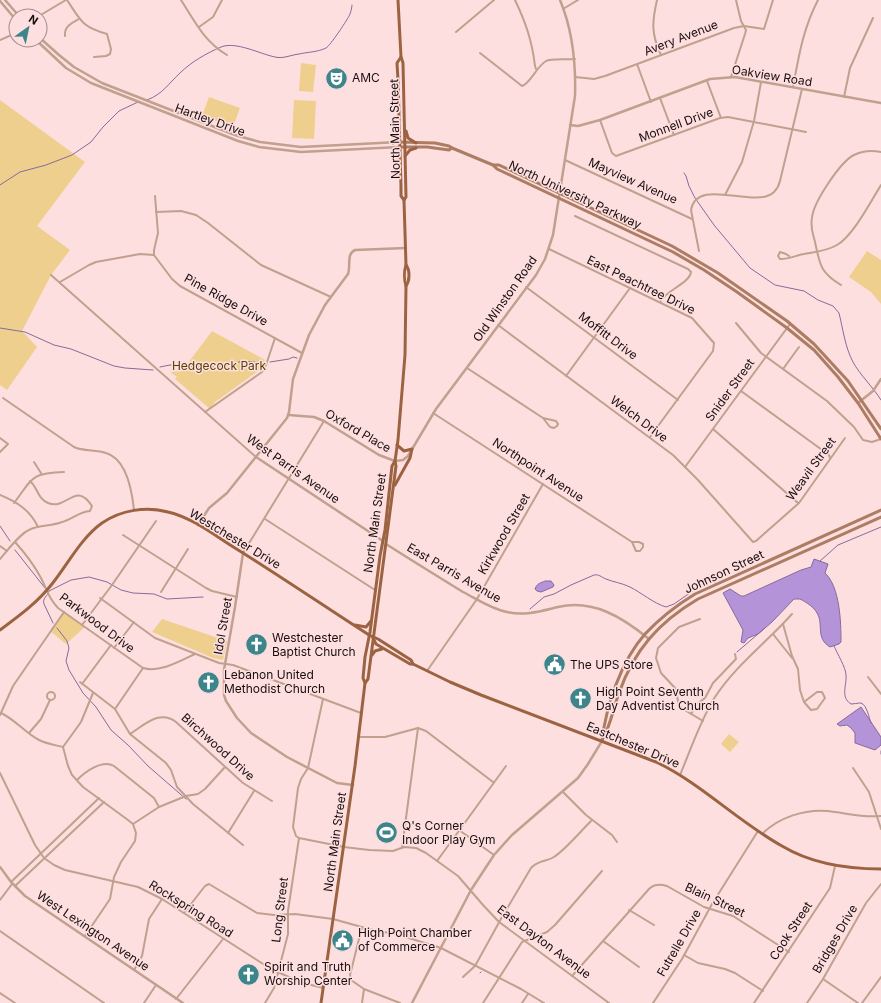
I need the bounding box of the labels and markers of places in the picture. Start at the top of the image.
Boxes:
theatre icon: AMC [324,65,350,91]
place label: AMC [352,70,380,85]
place label: Westchester Baptist Church [272,630,356,659]
church icon: Westchester Baptist Church [244,632,270,658]
public building icon: The UPS Store [541,652,567,678]
place label: The UPS Store [570,657,653,672]
place label: Lebanon United Methodist Church [224,667,325,696]
church icon: Lebanon United Methodist Church [196,669,222,695]
place label: High Point Seventh Day Adventist Church [596,684,719,713]
church icon: High Point Seventh Day Adventist Church [567,686,593,712]
place label: Q's Corner Indoor Play Gym [402,818,495,847]
sports icon: Q's Corner Indoor Play Gym [374,820,400,846]
place label: High Point Chamber of Commerce [358,925,472,954]
public building icon: High Point Chamber of Commerce [329,927,355,953]
place label: Spirit and Truth Worship Center [264,959,353,988]
church icon: Spirit and Truth Worship Center [236,961,262,987]

